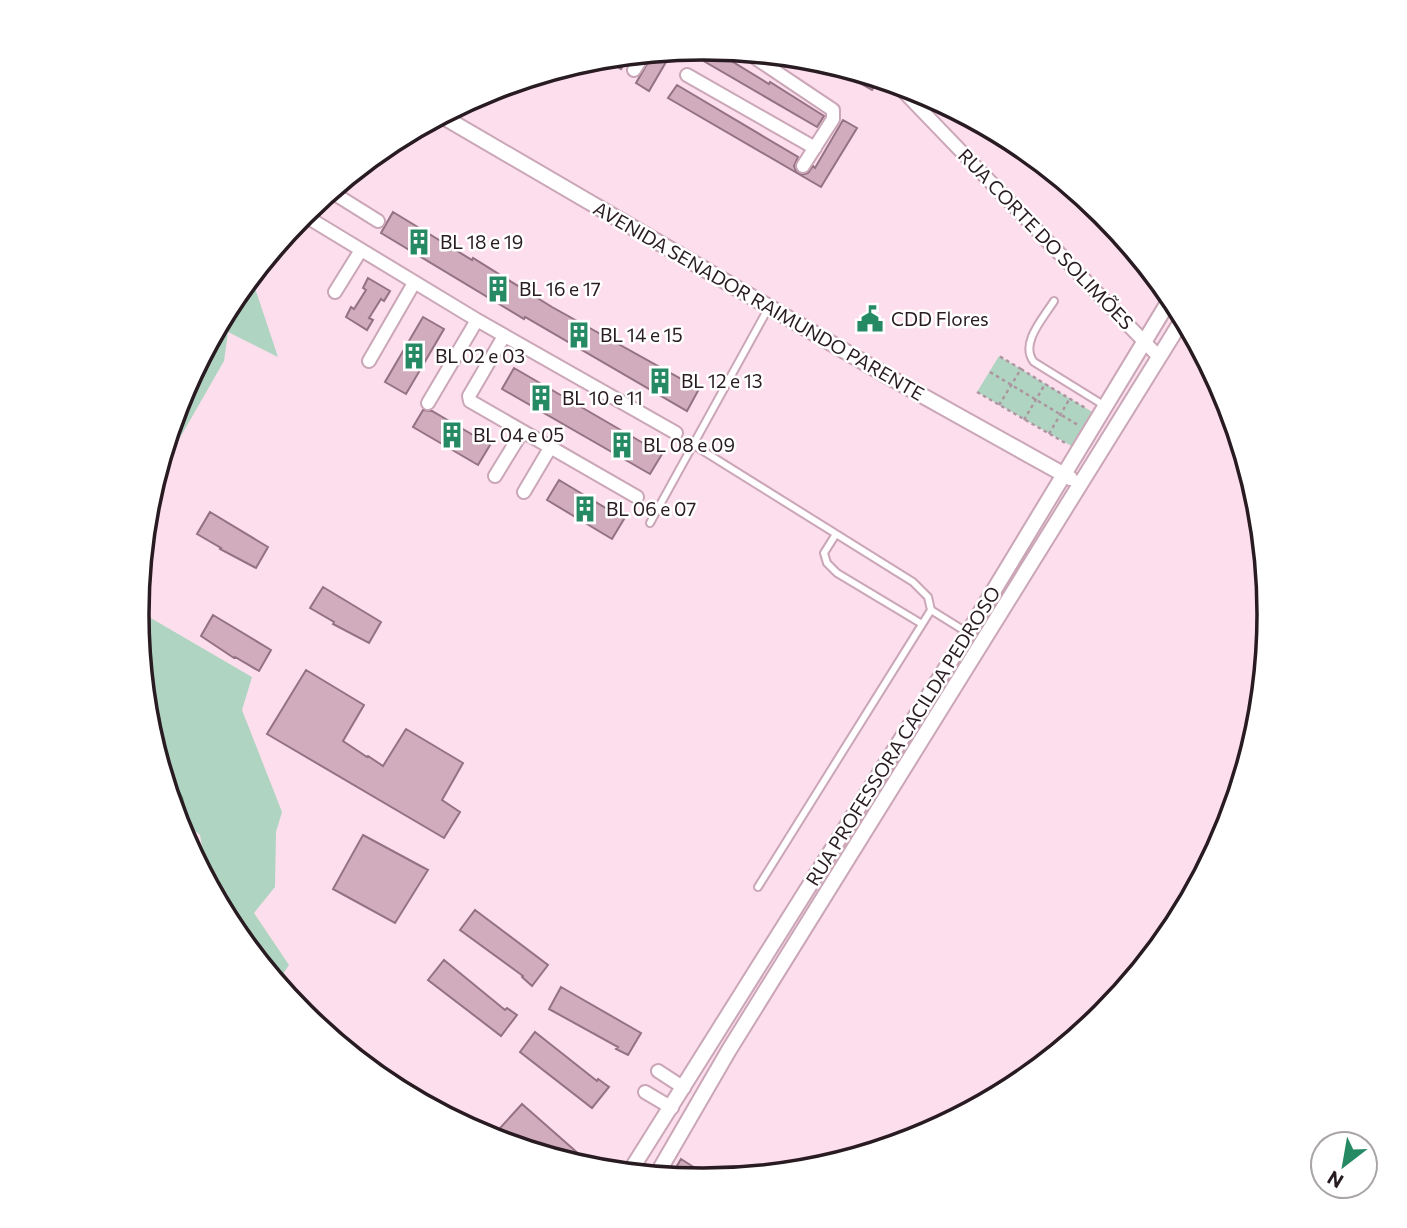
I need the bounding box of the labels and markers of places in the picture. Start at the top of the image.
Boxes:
building icon: BL 18 e 19 [404,227,434,257]
place label: BL 18 e 19 [440,230,523,253]
building icon: BL 16 e 17 [483,274,513,304]
place label: BL 16 e 17 [519,277,601,300]
public building icon: CDD Flores [855,304,885,334]
place label: CDD Flores [891,307,989,330]
building icon: BL 14 e 15 [564,320,594,350]
place label: BL 14 e 15 [600,323,683,346]
building icon: BL 02 e 03 [399,341,429,371]
place label: BL 02 e 03 [435,344,525,367]
building icon: BL 12 e 13 [645,366,675,396]
place label: BL 12 e 13 [681,369,763,392]
building icon: BL 10 e 11 [526,383,556,413]
place label: BL 10 e 11 [562,386,643,409]
building icon: BL 04 e 05 [437,420,467,450]
place label: BL 04 e 05 [473,423,564,446]
building icon: BL 08 e 09 [607,430,637,460]
place label: BL 08 e 09 [643,433,735,456]
building icon: BL 06 e 07 [570,494,600,524]
place label: BL 06 e 07 [606,497,696,520]

